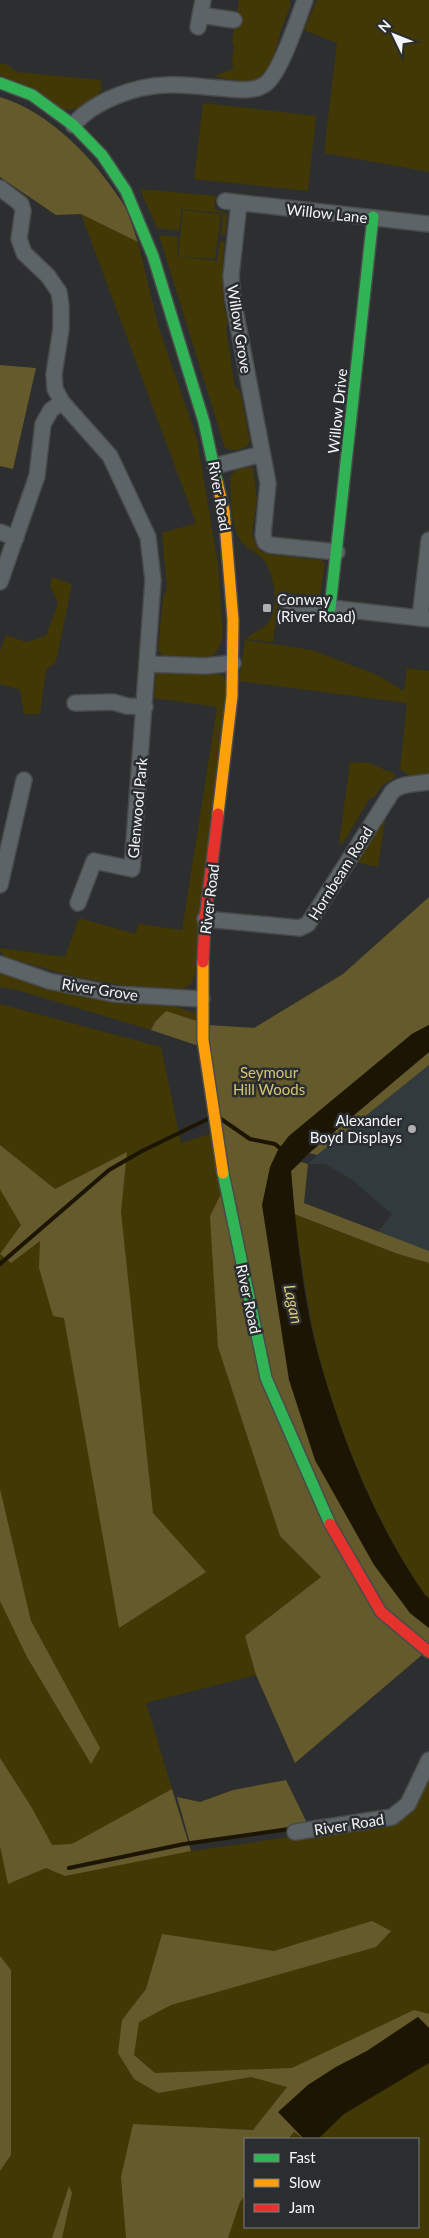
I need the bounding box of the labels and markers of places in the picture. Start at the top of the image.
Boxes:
place label: Conway (River Road) [277,590,356,625]
marker: Conway (River Road) [261,602,273,614]
place label: Alexander Boyd Displays [310,1111,403,1146]
marker: Alexander Boyd Displays [406,1123,418,1135]

